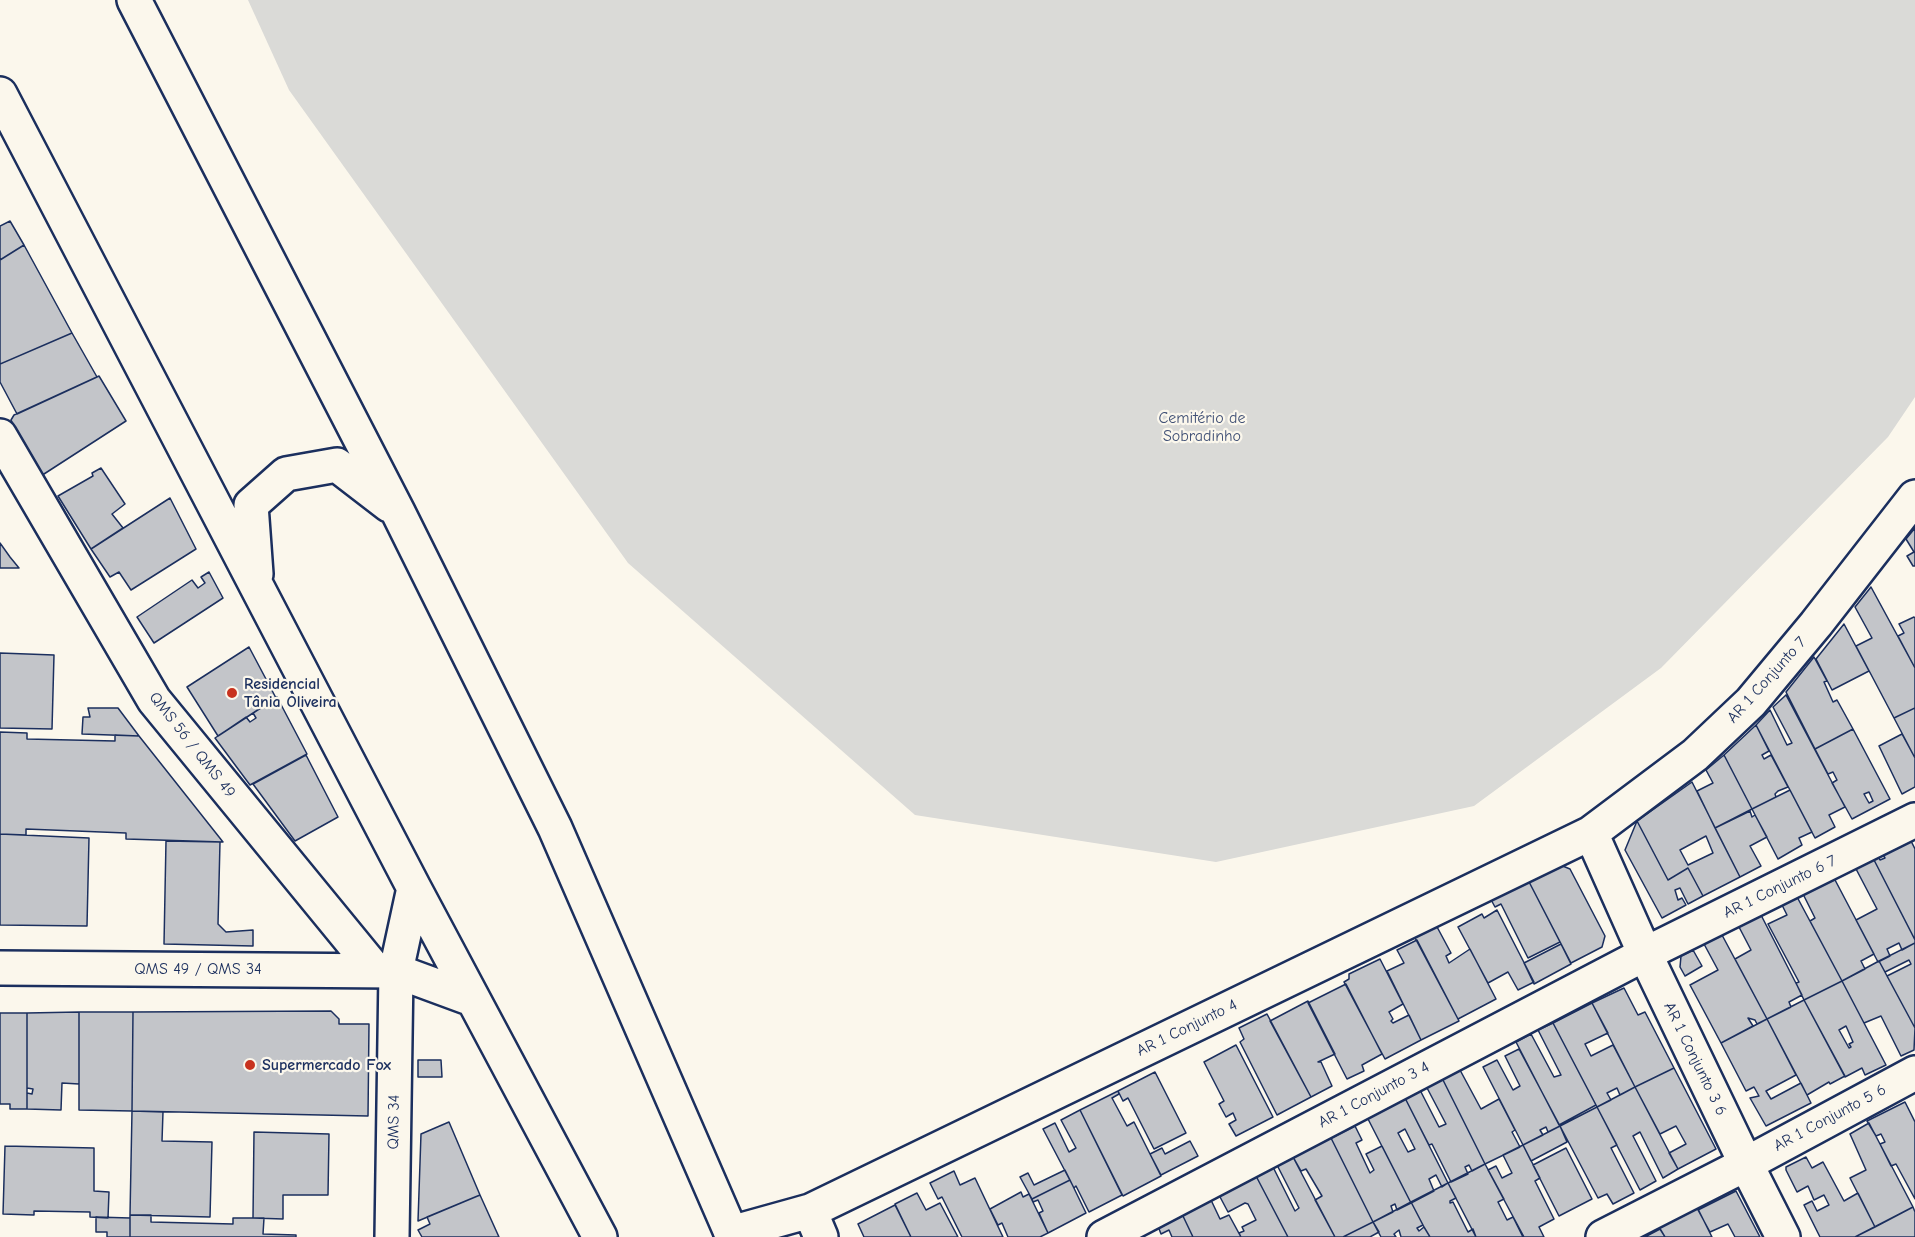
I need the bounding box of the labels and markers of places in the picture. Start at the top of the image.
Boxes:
place label: Residencial Tânia Oliveira [244,674,337,712]
marker: Residencial Tânia Oliveira [225,686,239,700]
place label: Supermercado Fox [262,1055,391,1075]
marker: Supermercado Fox [243,1058,257,1072]

